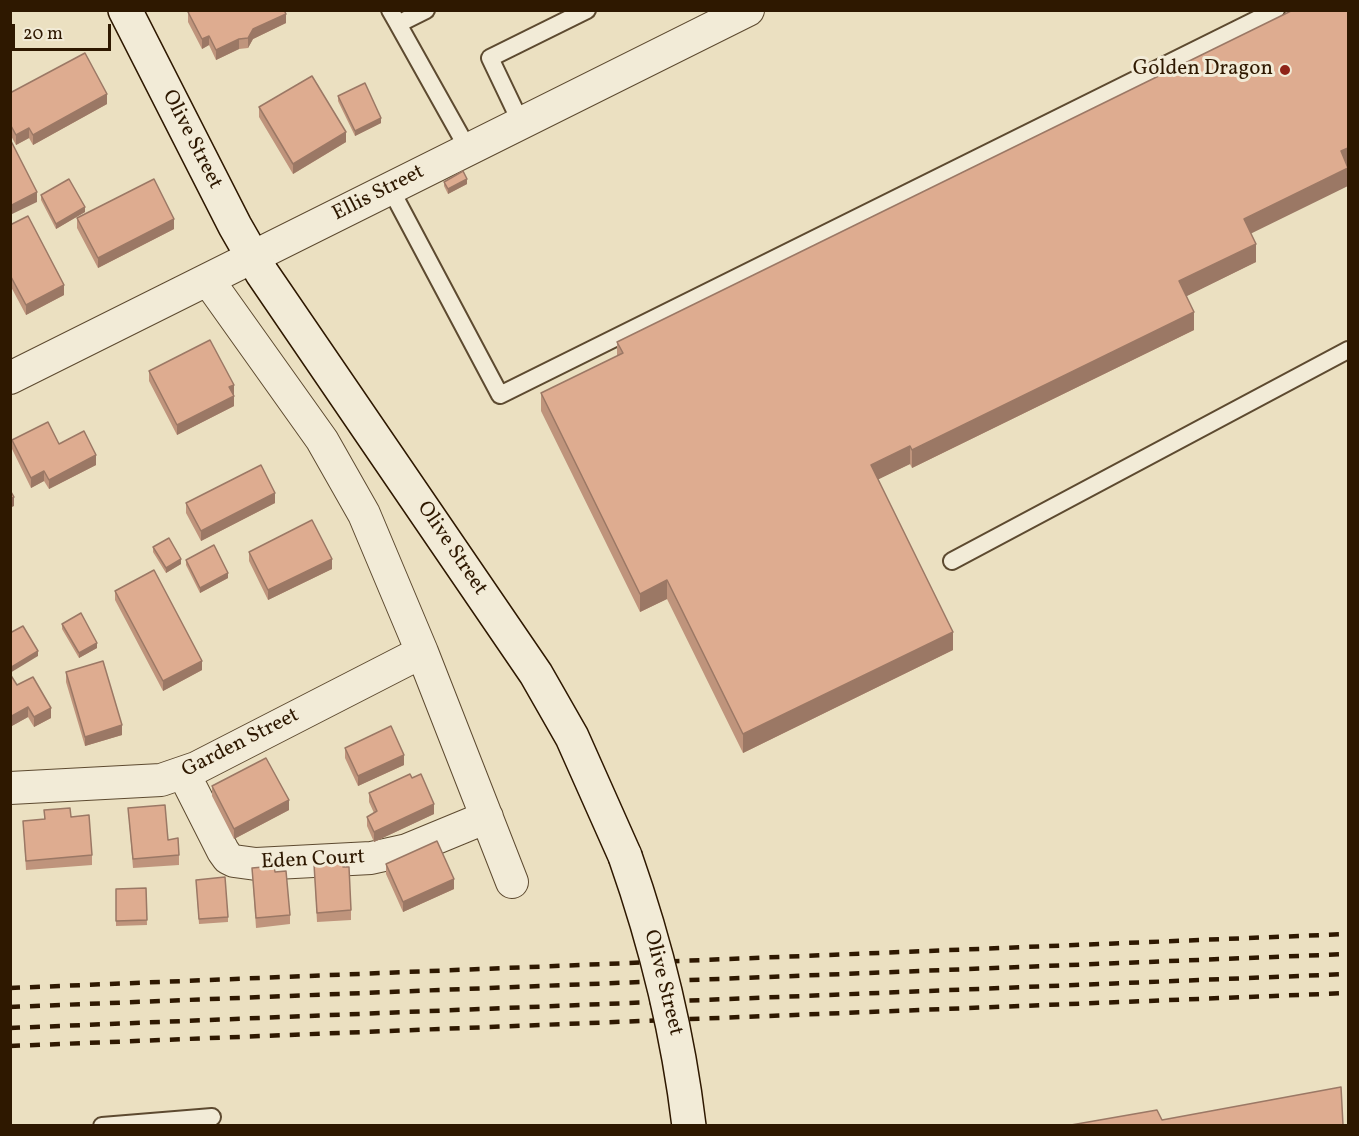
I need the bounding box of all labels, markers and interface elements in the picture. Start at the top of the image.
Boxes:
scale bar [15,12,114,50]
text: 20 m [23,22,63,47]
place label: Golden Dragon [1133,57,1273,83]
marker: Golden Dragon [1278,63,1292,77]
street label: Olive Street [155,86,227,194]
street label: Ellis Street [329,160,429,228]
street label: Olive Street [410,497,492,601]
street label: Garden Street [178,704,304,784]
street label: Eden Court [260,846,366,876]
street label: Olive Street [637,928,687,1038]

